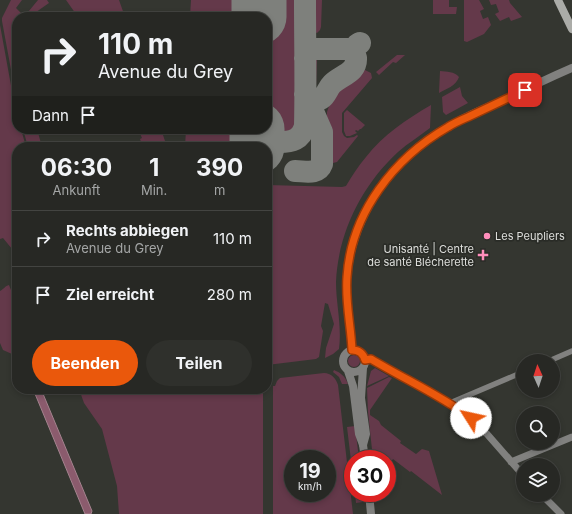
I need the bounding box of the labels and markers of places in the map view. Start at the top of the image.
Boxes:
pin [508,73,542,107]
place label: Les Peupliers [495,229,565,243]
marker: Les Peupliers [482,231,492,241]
place label: Unisanté | Centre de santé Blécherette [367,242,474,269]
marker: Unisanté | Centre de santé Blécherette [477,249,489,261]

